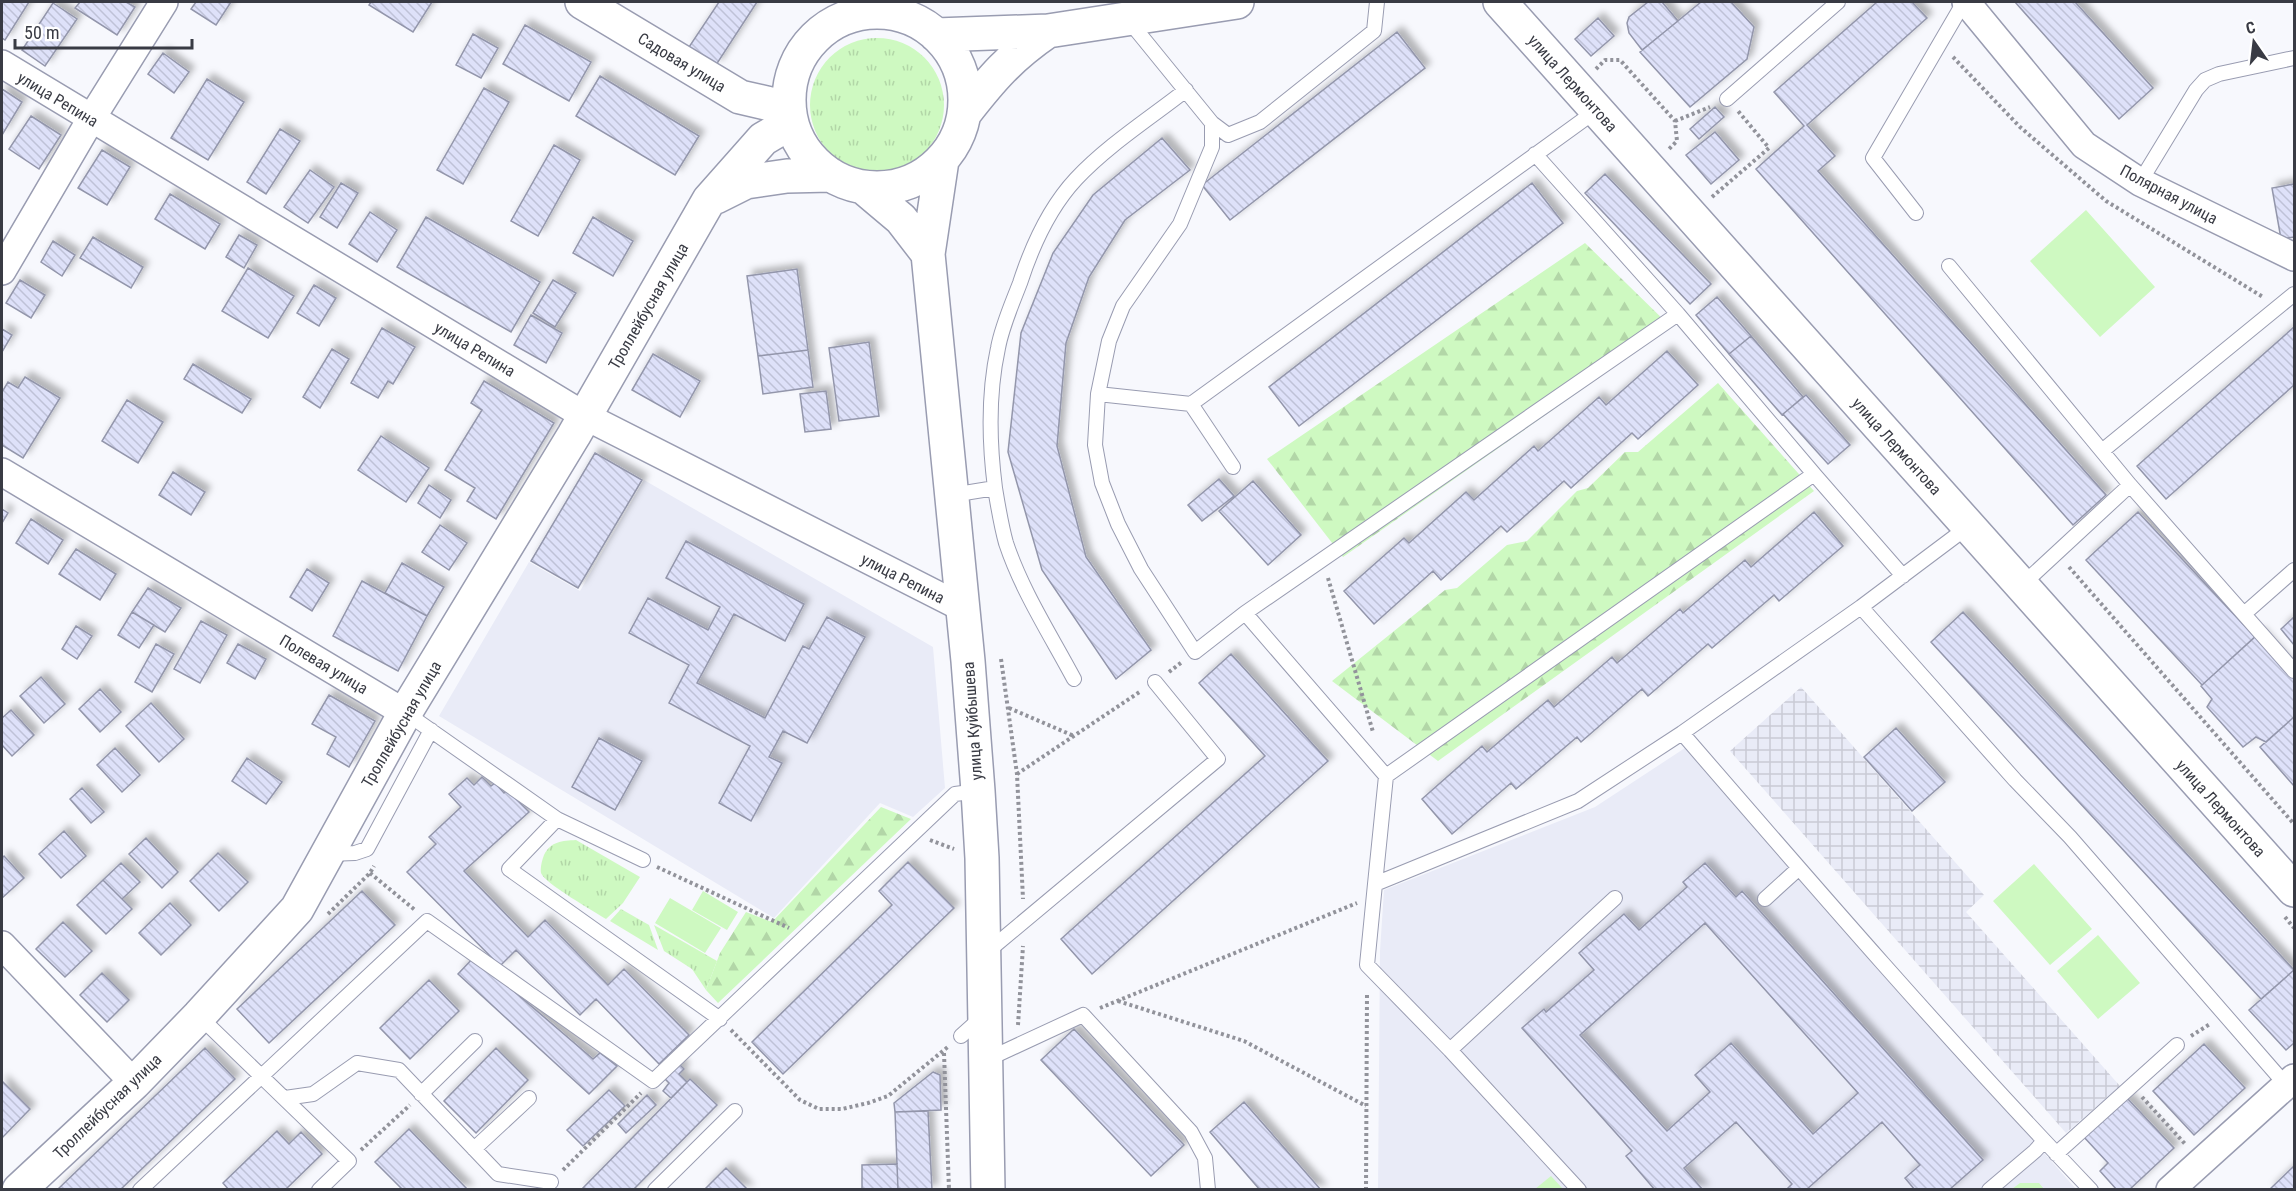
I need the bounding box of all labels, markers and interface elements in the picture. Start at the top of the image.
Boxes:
scale bar [15,12,192,50]
north arrow [2224,12,2284,72]
text: С [2244,18,2257,38]
text: 50 m [24,22,59,43]
street label: Садовая улица [634,29,729,96]
street label: улица Лермонтова [1524,31,1621,136]
street label: улица Репина [14,68,102,131]
street label: Полярная улица [2117,161,2221,228]
street label: Троллейбусная улица [604,240,692,373]
street label: улица Репина [431,318,519,381]
street label: улица Лермонтова [1848,394,1945,499]
street label: улица Репина [858,549,948,608]
street label: Полевая улица [276,631,371,698]
street label: Троллейбусная улица [357,658,445,791]
street label: улица Куйбышева [959,661,986,781]
street label: улица Лермонтова [2172,756,2269,861]
street label: Троллейбусная улица [49,1050,165,1163]

